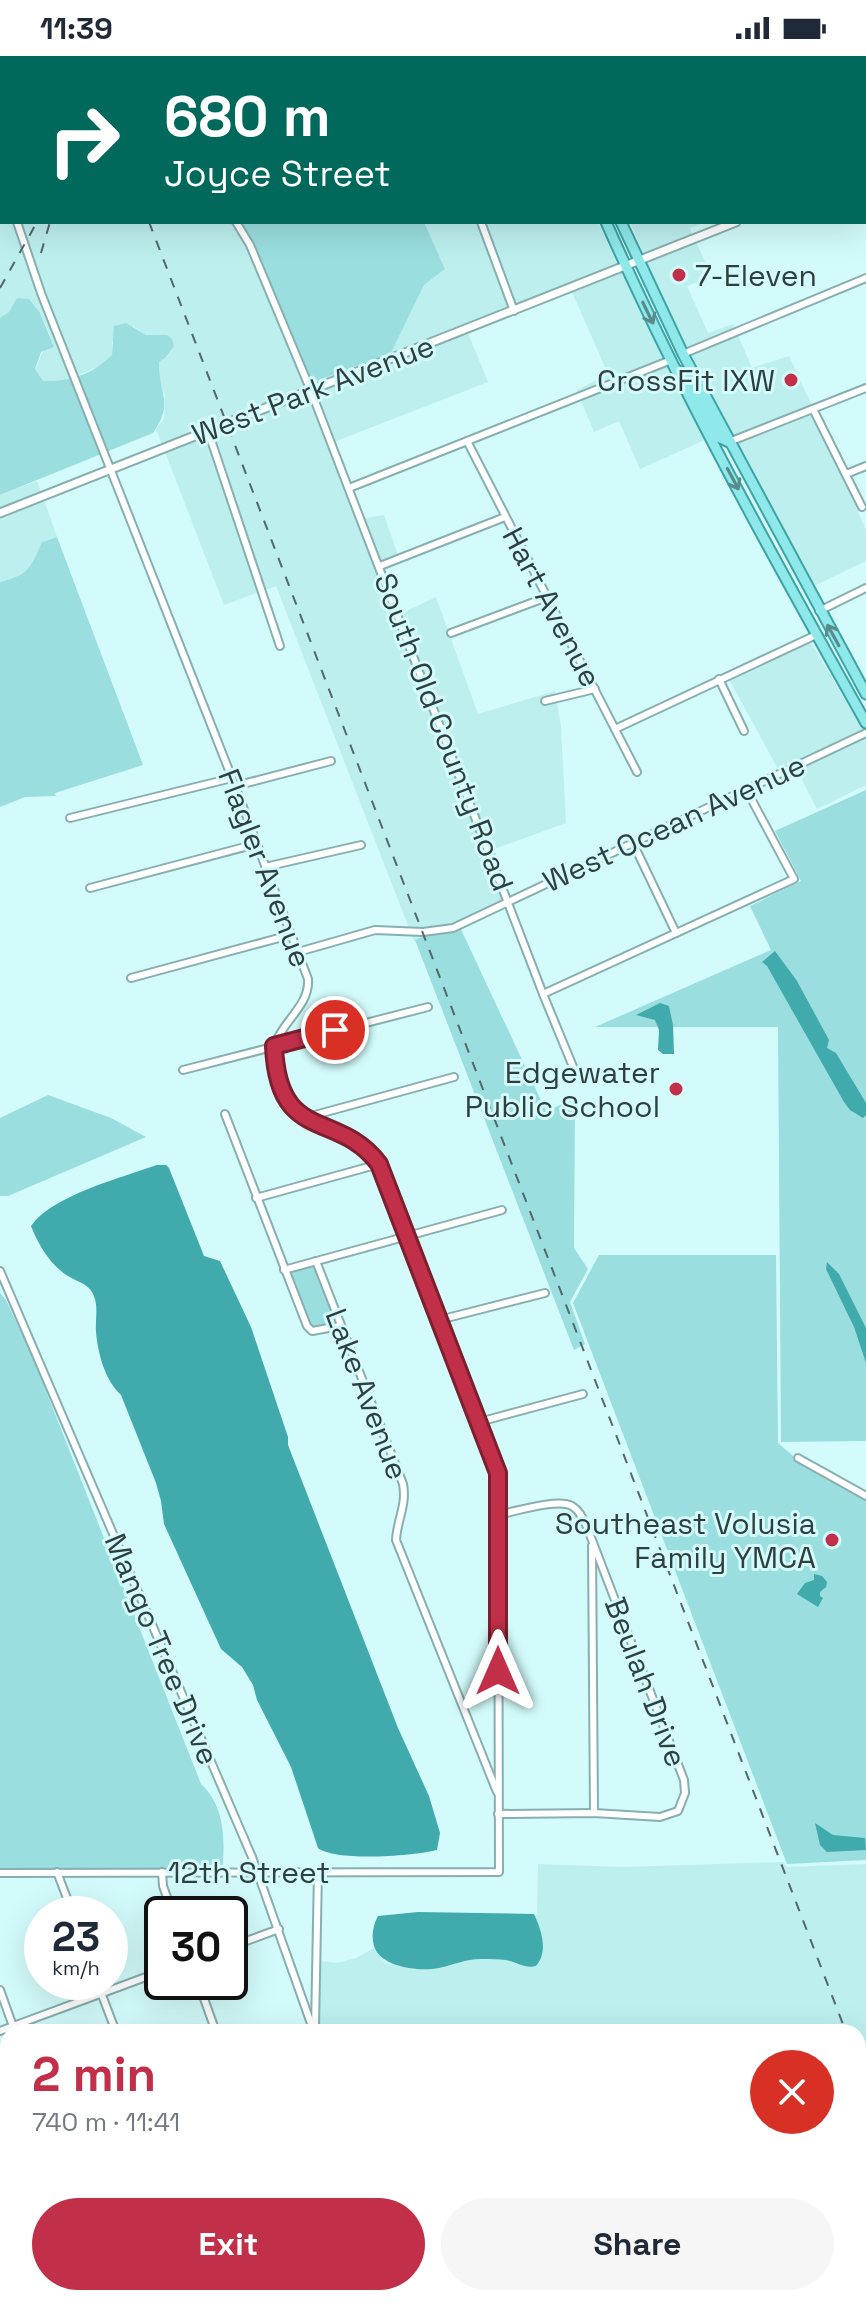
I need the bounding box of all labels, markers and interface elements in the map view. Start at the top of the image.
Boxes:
text: 11:39 [40,9,113,48]
text: 680 m [164,81,331,152]
icon: right [32,88,136,192]
text: Joyce Street [164,151,391,197]
place label: 7-Eleven [695,256,817,295]
marker: 7-Eleven [670,266,688,284]
one-way arrow [641,301,656,325]
street label: West Park Avenue [186,326,440,454]
place label: CrossFit IXW [597,361,775,400]
marker: CrossFit IXW [782,371,800,389]
one-way arrow [725,467,741,490]
street label: Hart Avenue [494,520,610,694]
street label: South Old County Road [365,568,523,896]
one-way arrow [825,624,841,647]
street label: West Ocean Avenue [536,745,812,901]
street label: Flagler Avenue [209,763,321,973]
pin [301,996,369,1064]
icon: arrive [313,1008,357,1052]
place label: Edgewater Public School [465,1053,660,1126]
marker: Edgewater Public School [667,1080,685,1098]
street label: Lake Avenue [317,1303,417,1485]
place label: Southeast Volusia Family YMCA [555,1504,816,1577]
street label: Mango Tree Drive [96,1527,228,1771]
marker: Southeast Volusia Family YMCA [823,1531,841,1549]
street label: Beulah Drive [596,1592,696,1772]
position arrow [456,1629,540,1713]
street label: 12th Street [168,1853,330,1892]
speed limit sign: 30 [144,1896,248,2000]
text: 23 [52,1912,100,1963]
text: km/h [52,1955,100,1981]
text: 2 min [32,2044,156,2105]
button: close [750,2050,834,2134]
text: 740 m · 11:41 [32,2105,180,2139]
button: Exit [32,2198,425,2290]
button: Share [441,2198,834,2290]

